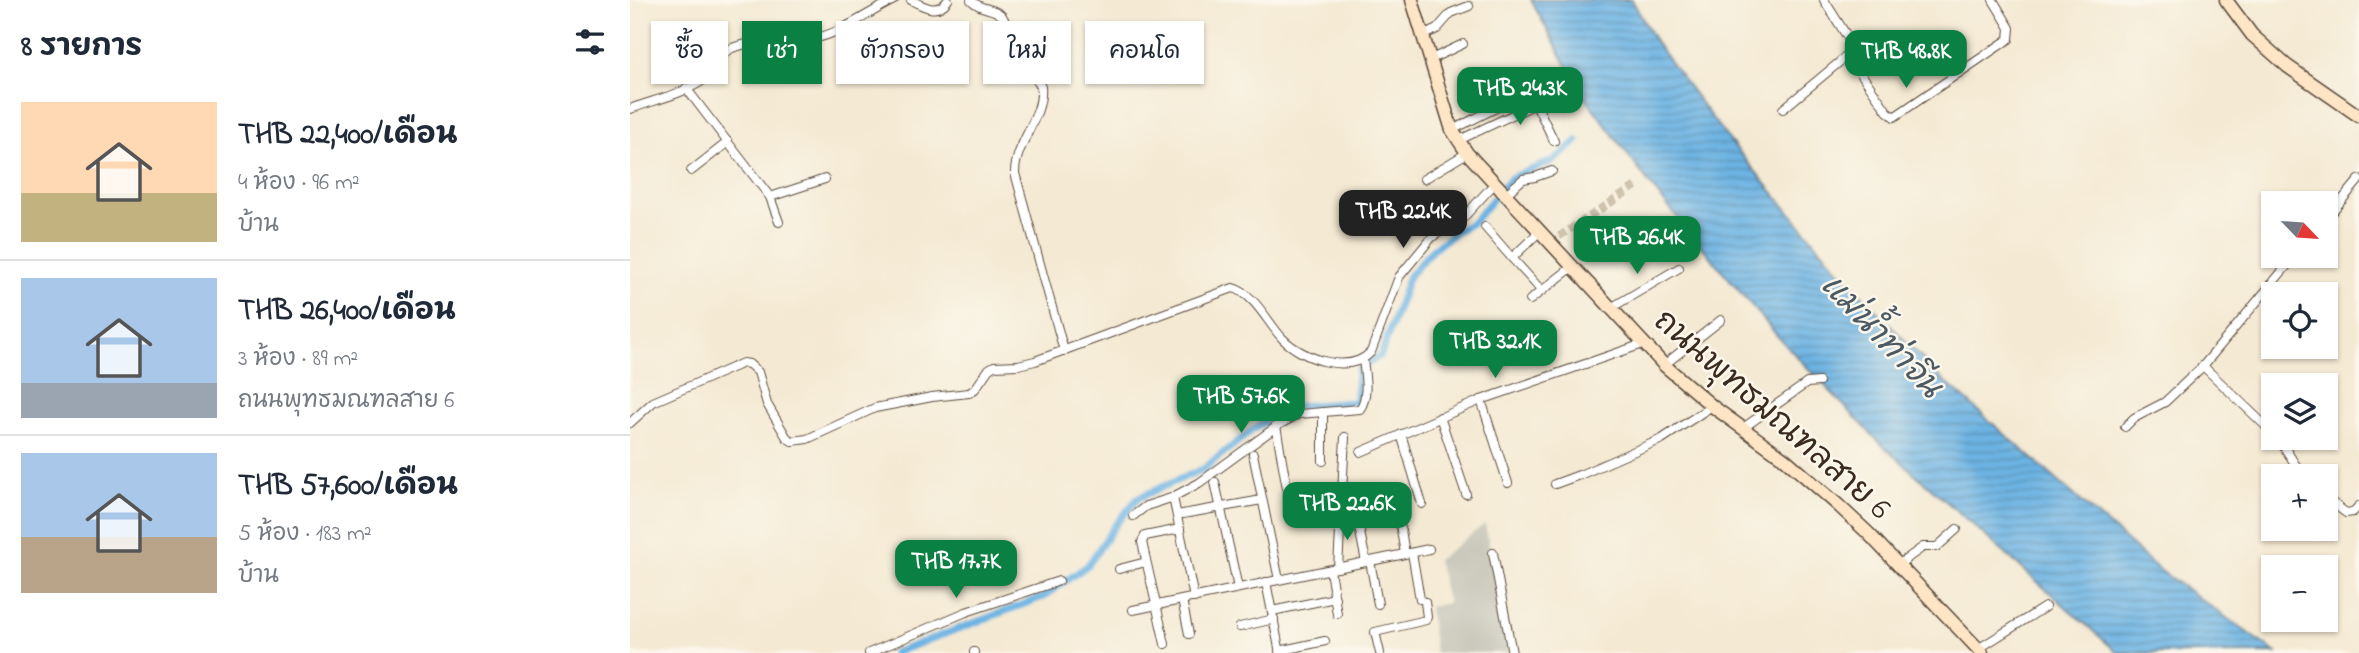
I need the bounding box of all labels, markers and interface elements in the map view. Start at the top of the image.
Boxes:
chip: ซื้อ [651,21,728,84]
chip: เช่า [742,21,822,84]
chip: ตัวกรอง [836,21,969,84]
chip: ใหม่ [983,21,1071,84]
chip: คอนโด [1085,21,1204,84]
icon: filters [571,23,609,61]
text: 8 รายการ [21,26,142,70]
pin: THB 48.8K [1826,31,1986,90]
text: THB 48.8K [1861,36,1951,69]
pin: THB 24.3K [1440,68,1600,127]
text: THB 24.3K [1473,73,1567,106]
text: THB 22,400/เดือน [238,114,457,158]
icon: home [77,130,161,214]
text: 4 ห้อง · 96 m² [238,167,360,200]
pin: THB 22.4K [1323,190,1483,250]
north arrow [2261,191,2338,268]
map controls [2261,191,2338,632]
text: THB 22.4K [1355,196,1451,229]
text: บ้าน [238,209,279,242]
pin: THB 26.4K [1557,216,1717,276]
text: THB 26.4K [1590,222,1684,255]
water label: แม่น้ำท่าจีน [1808,257,1960,412]
button: locate [2261,282,2338,359]
text: THB 26,400/เดือน [238,290,456,334]
street label: ถนนพุทธมณฑลสาย 6 [1642,299,1900,533]
icon: home [77,306,161,390]
pin: THB 32.1K [1415,320,1575,380]
text: THB 32.1K [1449,326,1541,359]
text: 3 ห้อง · 89 m² [238,343,358,376]
button: layers [2261,373,2338,450]
pin: THB 57.6K [1161,376,1321,435]
text: THB 57.6K [1193,381,1289,414]
text: ถนนพุทธมณฑลสาย 6 [238,385,454,418]
button: + [2261,464,2338,541]
text: THB 57,600/เดือน [238,465,458,509]
icon: home [77,481,161,565]
pin: THB 22.6K [1267,482,1427,542]
text: THB 22.6K [1299,488,1395,521]
text: 5 ห้อง · 183 m² [238,518,372,551]
pin: THB 17.7K [876,540,1036,600]
text: THB 17.7K [911,546,1001,579]
button: − [2261,555,2338,632]
text: บ้าน [238,560,279,593]

